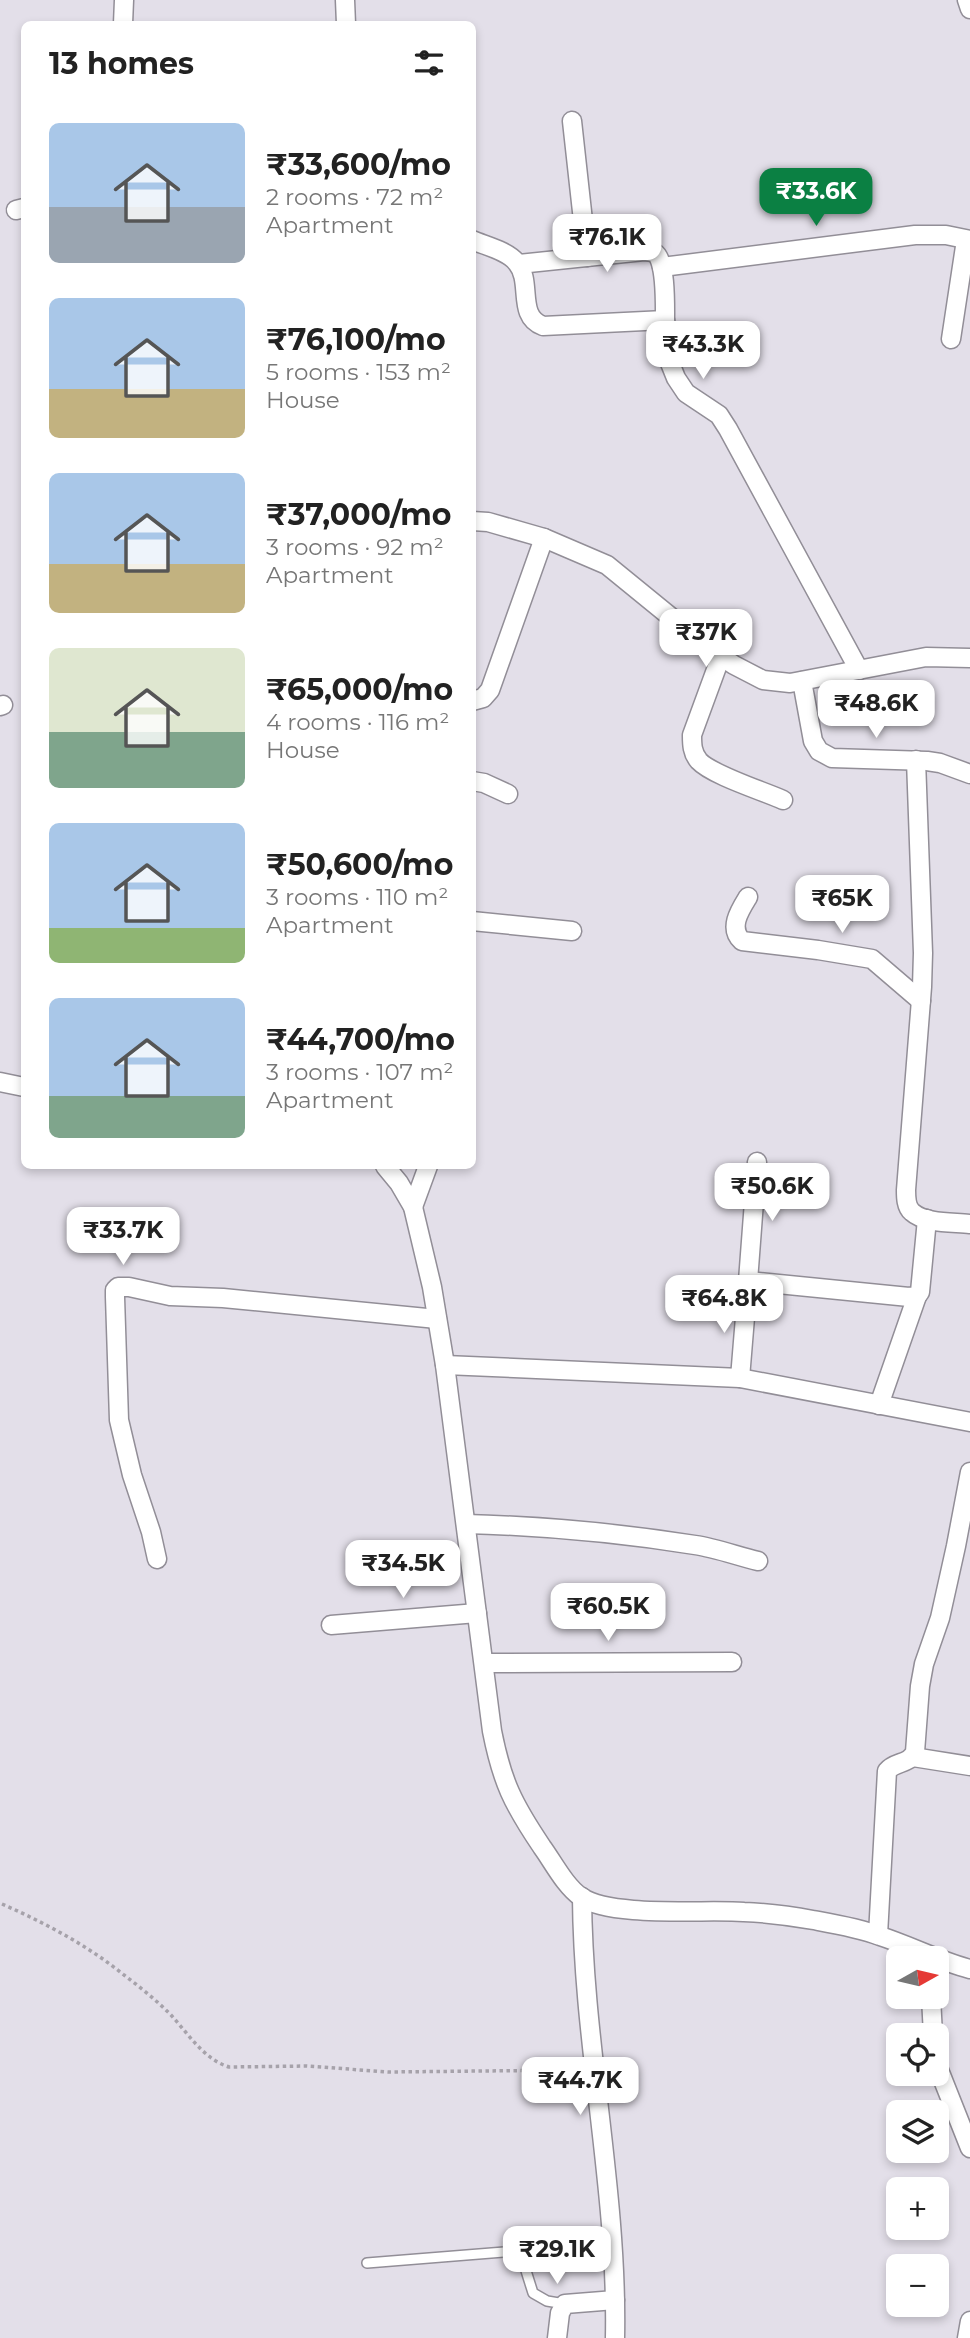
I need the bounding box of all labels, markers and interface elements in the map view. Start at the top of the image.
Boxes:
icon: filters [410,44,448,82]
text: 13 homes [49,45,194,82]
text: ₹33,600/mo [266,146,451,183]
icon: home [105,151,189,235]
pin: ₹33.6K [759,168,873,228]
text: ₹33.6K [775,177,857,205]
text: 2 rooms · 72 m² [266,183,443,211]
text: Apartment [266,211,394,239]
pin: ₹76.1K [550,215,664,274]
text: ₹76.1K [568,223,646,251]
text: ₹76,100/mo [266,321,446,358]
pin: ₹43.3K [646,322,760,381]
icon: home [105,326,189,410]
text: ₹43.3K [662,330,744,358]
text: 5 rooms · 153 m² [266,358,451,386]
text: House [266,386,340,414]
text: ₹37,000/mo [266,496,451,533]
icon: home [105,501,189,585]
text: 3 rooms · 92 m² [266,533,444,561]
text: Apartment [266,561,394,589]
pin: ₹37K [665,610,747,669]
text: ₹37K [675,618,737,646]
text: ₹65,000/mo [266,671,453,708]
icon: home [105,676,189,760]
pin: ₹48.6K [819,680,933,740]
text: ₹48.6K [834,689,918,717]
text: 4 rooms · 116 m² [266,708,449,736]
text: House [266,736,340,764]
text: ₹50,600/mo [266,846,453,883]
icon: home [105,851,189,935]
pin: ₹65K [801,876,883,935]
text: 3 rooms · 110 m² [266,883,448,911]
text: ₹65K [811,884,873,912]
text: Apartment [266,911,394,939]
text: ₹44,700/mo [266,1021,455,1058]
icon: home [105,1026,189,1110]
text: 3 rooms · 107 m² [266,1058,453,1086]
text: Apartment [266,1086,394,1114]
pin: ₹50.6K [715,1164,829,1223]
text: ₹50.6K [730,1172,814,1200]
pin: ₹33.7K [66,1208,180,1267]
text: ₹33.7K [83,1216,163,1244]
pin: ₹64.8K [667,1276,781,1335]
text: ₹64.8K [681,1284,767,1312]
pin: ₹34.5K [346,1540,460,1600]
text: ₹34.5K [361,1549,445,1577]
pin: ₹60.5K [551,1584,665,1643]
text: ₹60.5K [567,1592,649,1620]
north arrow [886,1946,948,2009]
map controls [886,1946,949,2317]
button: locate [886,2023,949,2086]
pin: ₹44.7K [523,2058,637,2117]
text: ₹44.7K [538,2066,622,2094]
button: layers [886,2100,949,2163]
button: + [886,2177,949,2240]
pin: ₹29.1K [500,2226,614,2286]
text: ₹29.1K [519,2235,595,2263]
button: − [886,2254,949,2317]

